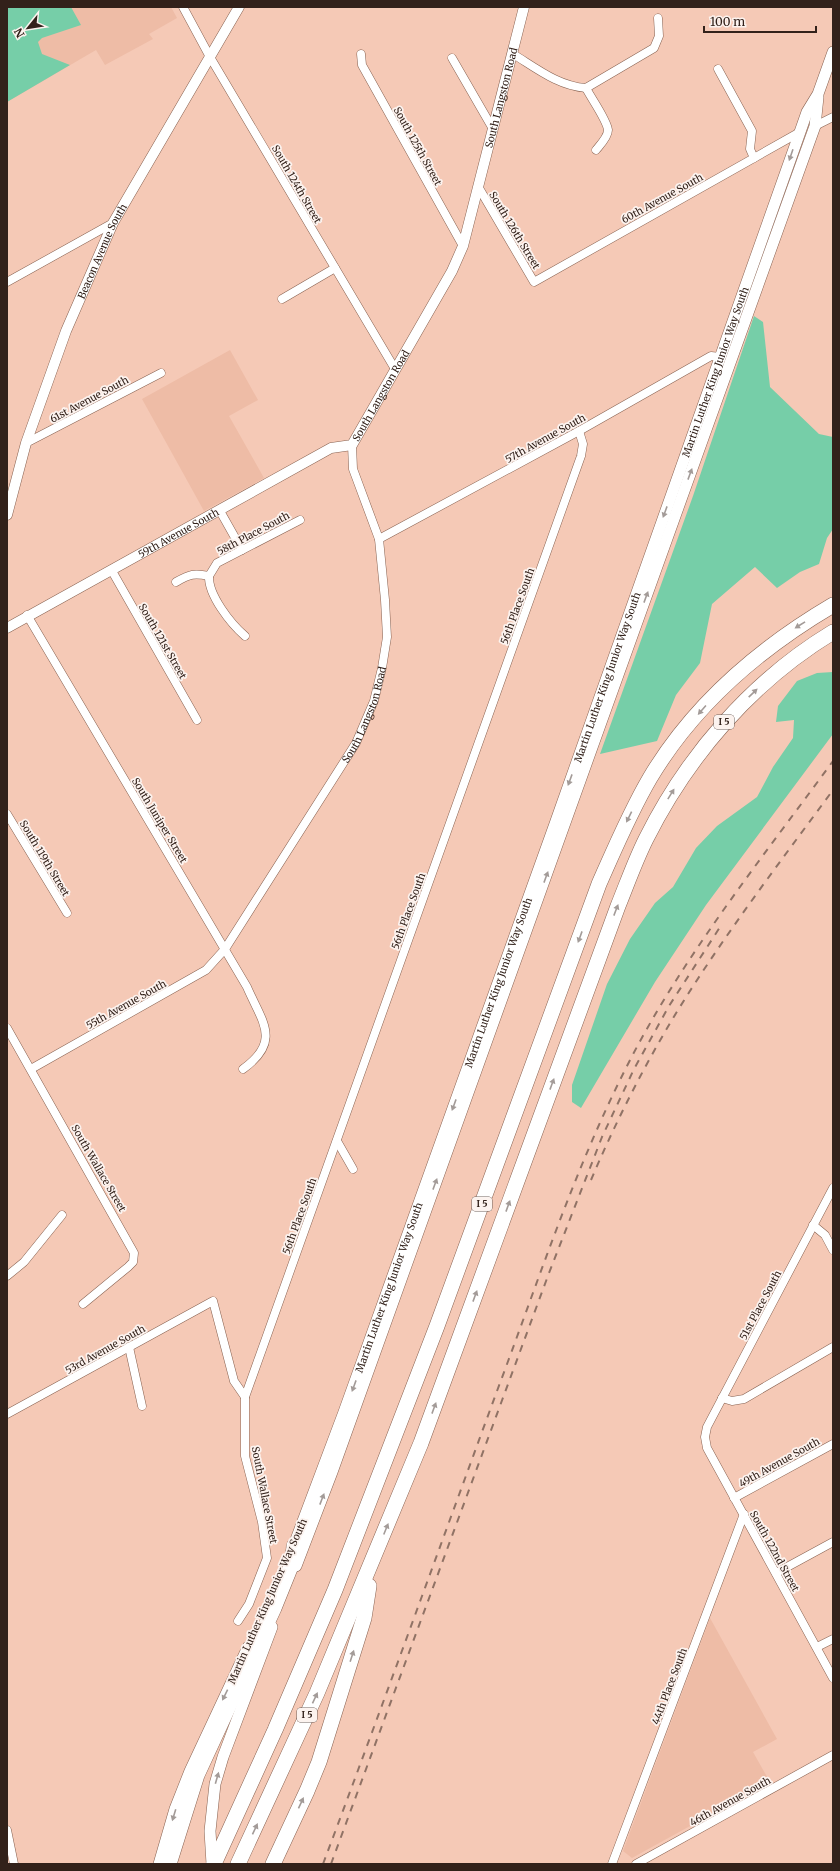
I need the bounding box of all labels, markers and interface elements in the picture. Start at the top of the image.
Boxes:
north arrow [8,8,48,48]
scale bar [704,8,816,34]
text: 100 m [710,14,745,29]
text: N [11,25,28,40]
street label: South Langston Road [482,46,520,149]
street label: South 125th Street [391,105,445,188]
street label: South 124th Street [269,143,324,226]
one-way arrow [788,150,794,162]
street label: 60th Avenue South [619,170,706,226]
street label: South 126th Street [486,189,543,272]
street label: Beacon Avenue South [75,201,130,301]
street label: Martin Luther King Junior Way South [679,285,752,459]
street label: South Langston Road [350,348,412,444]
street label: 61st Avenue South [48,373,131,426]
street label: 57th Avenue South [503,411,588,466]
one-way arrow [688,468,694,480]
street label: 59th Avenue South [136,505,222,561]
one-way arrow [662,507,668,519]
street label: 58th Place South [215,509,292,558]
street label: 56th Place South [498,566,537,646]
street label: Martin Luther King Junior Way South [571,590,644,764]
one-way arrow [644,590,650,602]
street label: South 121st Street [136,601,190,681]
one-way arrow [794,621,805,629]
street label: South Langston Road [339,665,389,765]
one-way arrow [748,688,758,698]
one-way arrow [697,704,706,715]
road number: I 5 [714,715,734,729]
street label: South Juniper Street [129,775,190,865]
one-way arrow [567,775,573,787]
one-way arrow [668,788,675,800]
one-way arrow [626,811,632,823]
street label: South 119th Street [17,818,72,899]
street label: 56th Place South [389,871,428,951]
one-way arrow [543,871,549,883]
street label: Martin Luther King Junior Way South [462,895,535,1069]
one-way arrow [614,903,620,915]
one-way arrow [576,932,582,944]
street label: 55th Avenue South [84,977,169,1032]
one-way arrow [550,1078,556,1090]
one-way arrow [450,1100,456,1112]
street label: South Wallace Street [68,1122,129,1214]
street label: 56th Place South [280,1176,319,1256]
one-way arrow [433,1177,439,1189]
road number: I 5 [472,1197,492,1211]
street label: Martin Luther King Junior Way South [353,1200,426,1374]
one-way arrow [505,1200,511,1212]
street label: 51st Place South [737,1268,784,1342]
one-way arrow [472,1290,478,1302]
street label: 53rd Avenue South [63,1322,148,1377]
one-way arrow [350,1380,356,1392]
one-way arrow [432,1401,438,1413]
street label: 49th Avenue South [737,1435,822,1490]
street label: South Wallace Street [249,1445,280,1545]
one-way arrow [319,1492,325,1504]
street label: South 122nd Street [747,1508,802,1594]
street label: Martin Luther King Junior Way South [225,1516,310,1686]
one-way arrow [384,1522,390,1534]
street label: 44th Place South [649,1646,690,1726]
one-way arrow [349,1649,355,1661]
one-way arrow [222,1690,228,1701]
one-way arrow [312,1692,318,1704]
road number: I 5 [297,1708,317,1722]
one-way arrow [214,1771,220,1783]
street label: 46th Avenue South [687,1774,773,1829]
one-way arrow [298,1798,304,1809]
one-way arrow [171,1809,177,1821]
one-way arrow [252,1822,258,1834]

